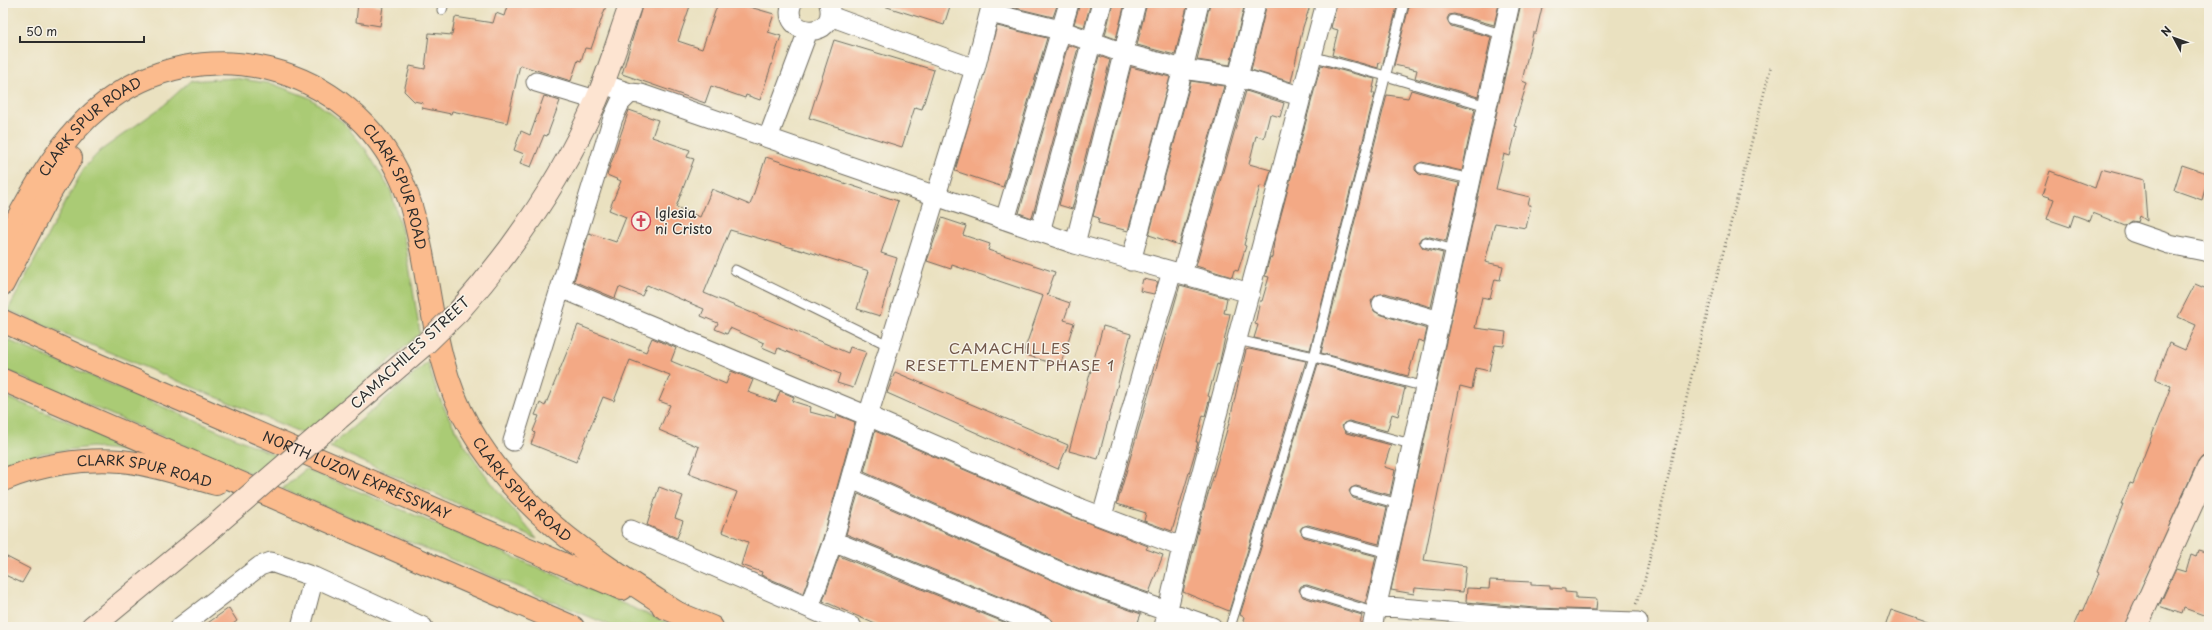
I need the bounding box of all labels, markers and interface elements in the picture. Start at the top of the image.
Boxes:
scale bar [20,18,144,44]
north arrow [2154,18,2194,58]
text: 50 m [26,22,57,40]
text: N [2157,22,2176,40]
street label: CLARK SPUR ROAD [33,71,145,181]
street label: CLARK SPUR ROAD [358,118,432,252]
place label: Iglesia ni Cristo [655,202,713,239]
church icon: Iglesia ni Cristo [630,210,652,232]
street label: CAMACHILES STREET [345,291,474,414]
district label: CAMACHILLES RESETTLEMENT PHASE 1 [905,336,1115,376]
street label: NORTH LUZON EXPRESSWAY [260,425,454,524]
street label: CLARK SPUR ROAD [468,433,576,547]
street label: CLARK SPUR ROAD [76,449,215,493]

